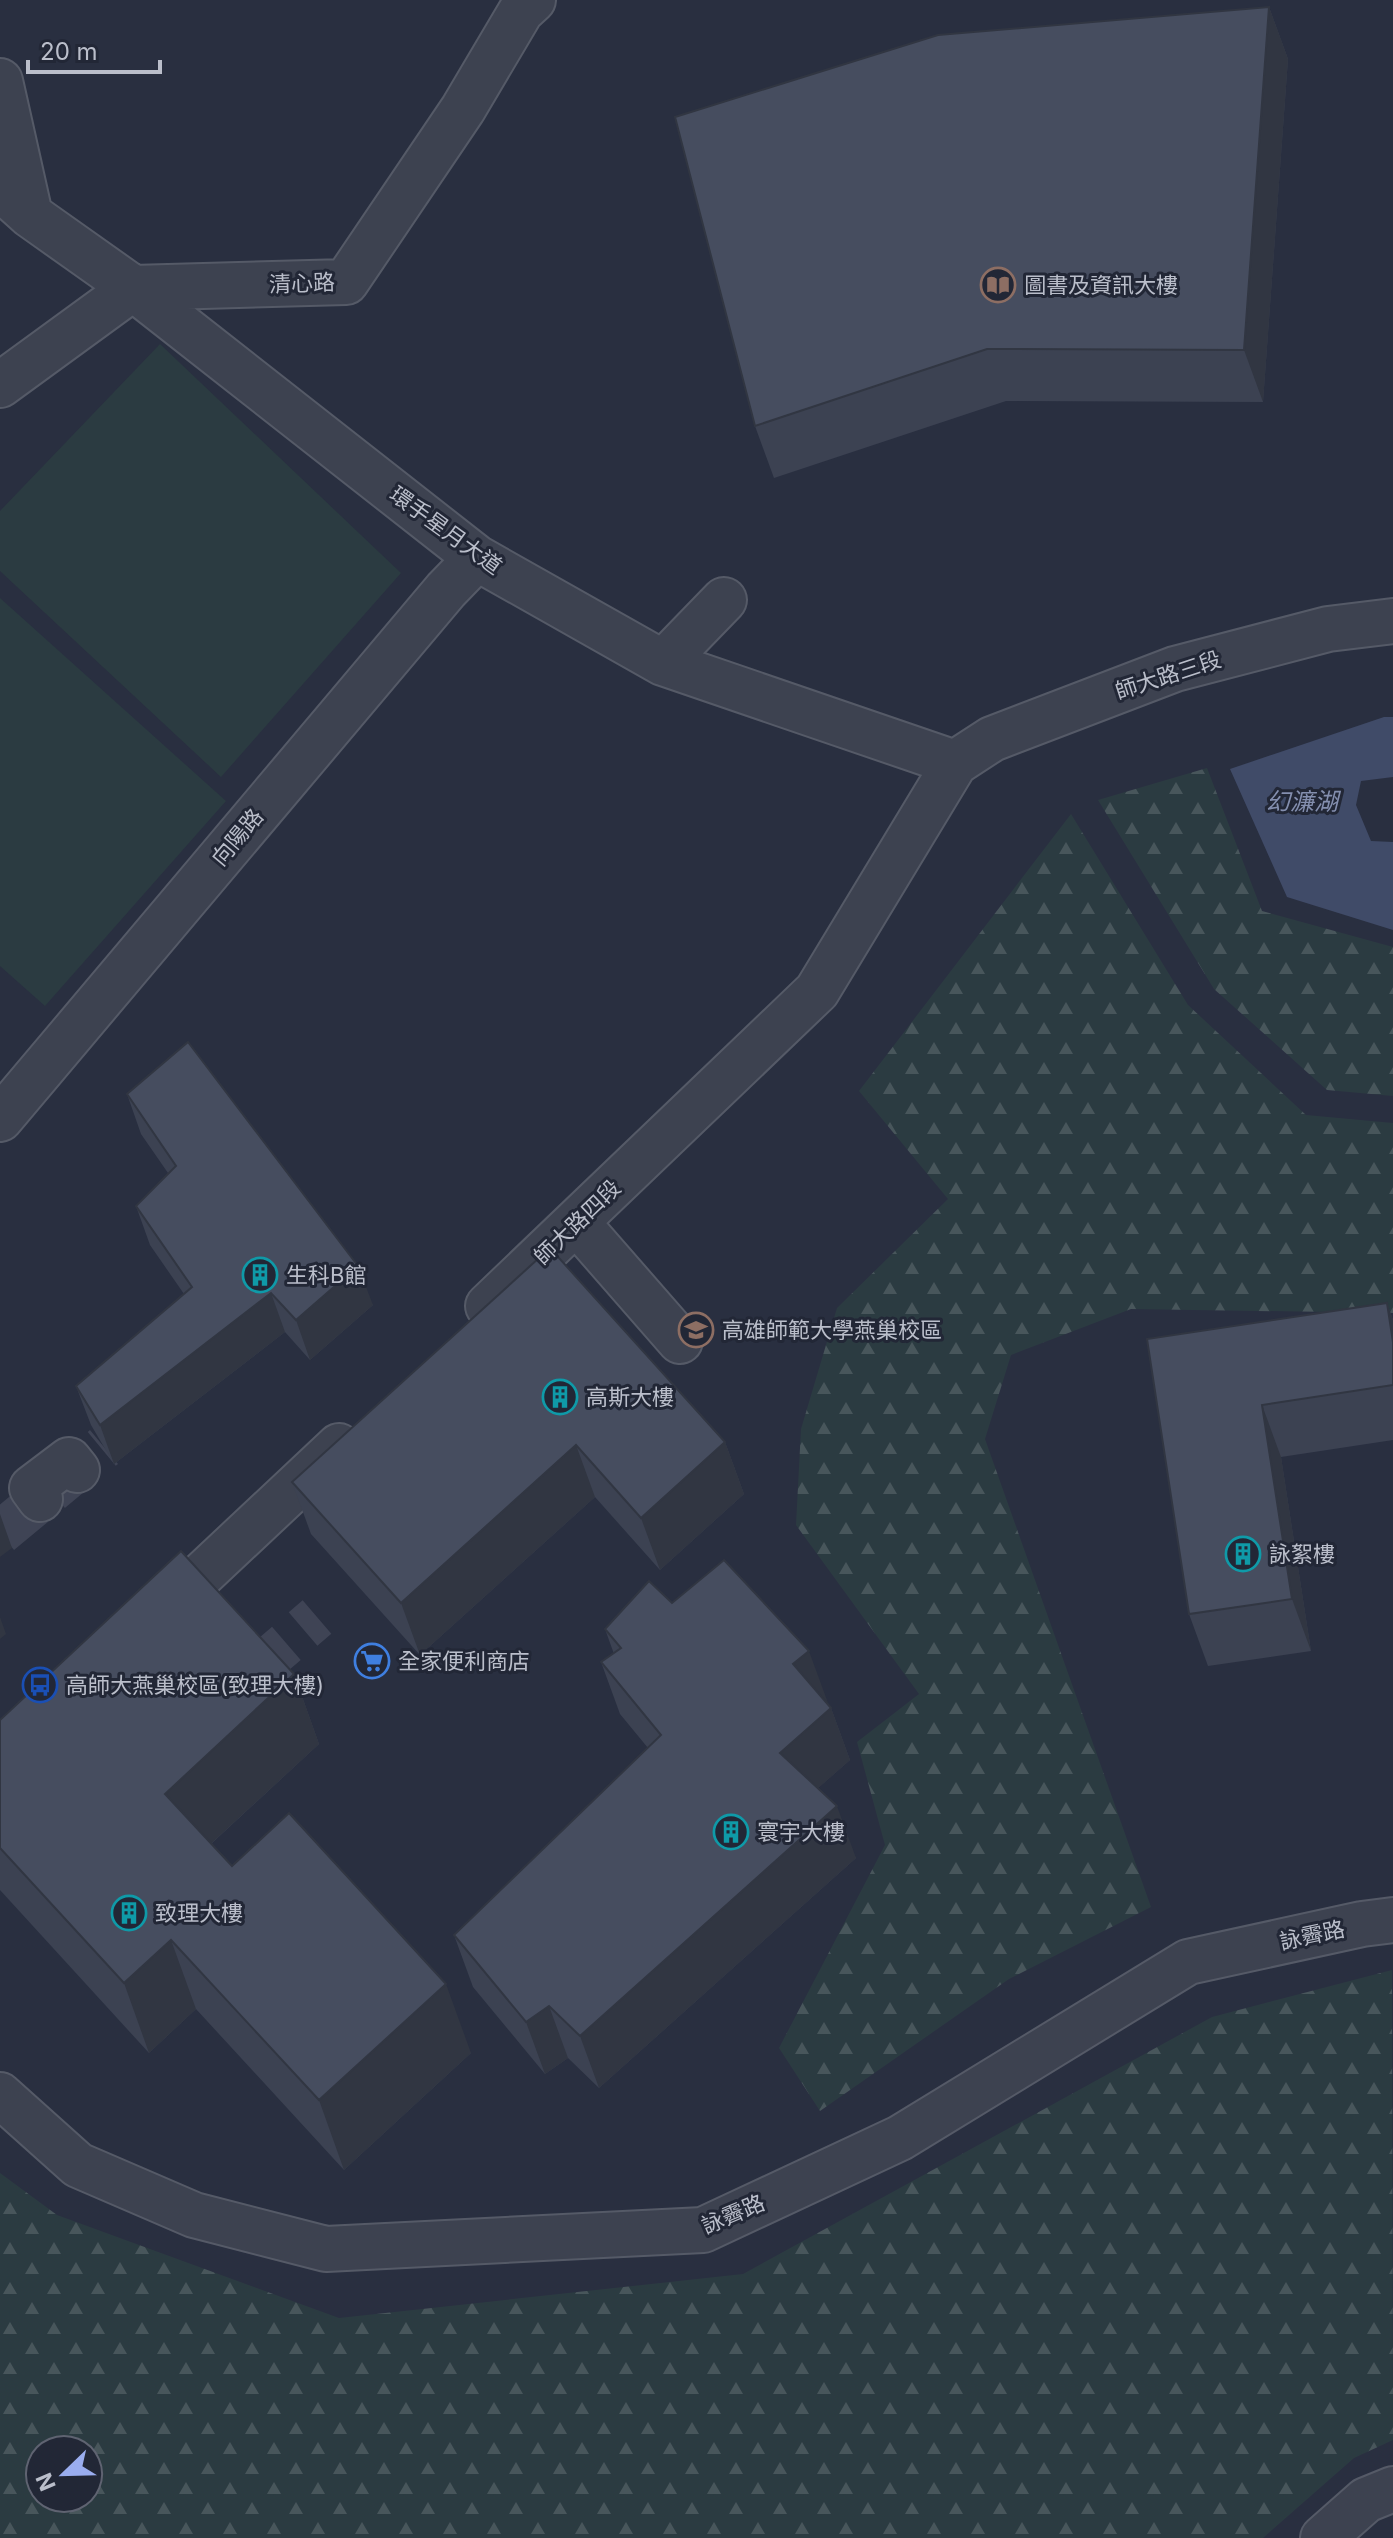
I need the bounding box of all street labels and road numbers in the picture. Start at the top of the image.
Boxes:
street label: 清心路 [269,269,335,297]
street label: 環手星月大道 [385,481,507,579]
street label: 師大路三段 [1112,646,1224,704]
street label: 向陽路 [206,803,268,871]
street label: 師大路四段 [528,1174,626,1270]
street label: 詠霽路 [1277,1915,1347,1955]
street label: 詠霽路 [698,2189,768,2239]

